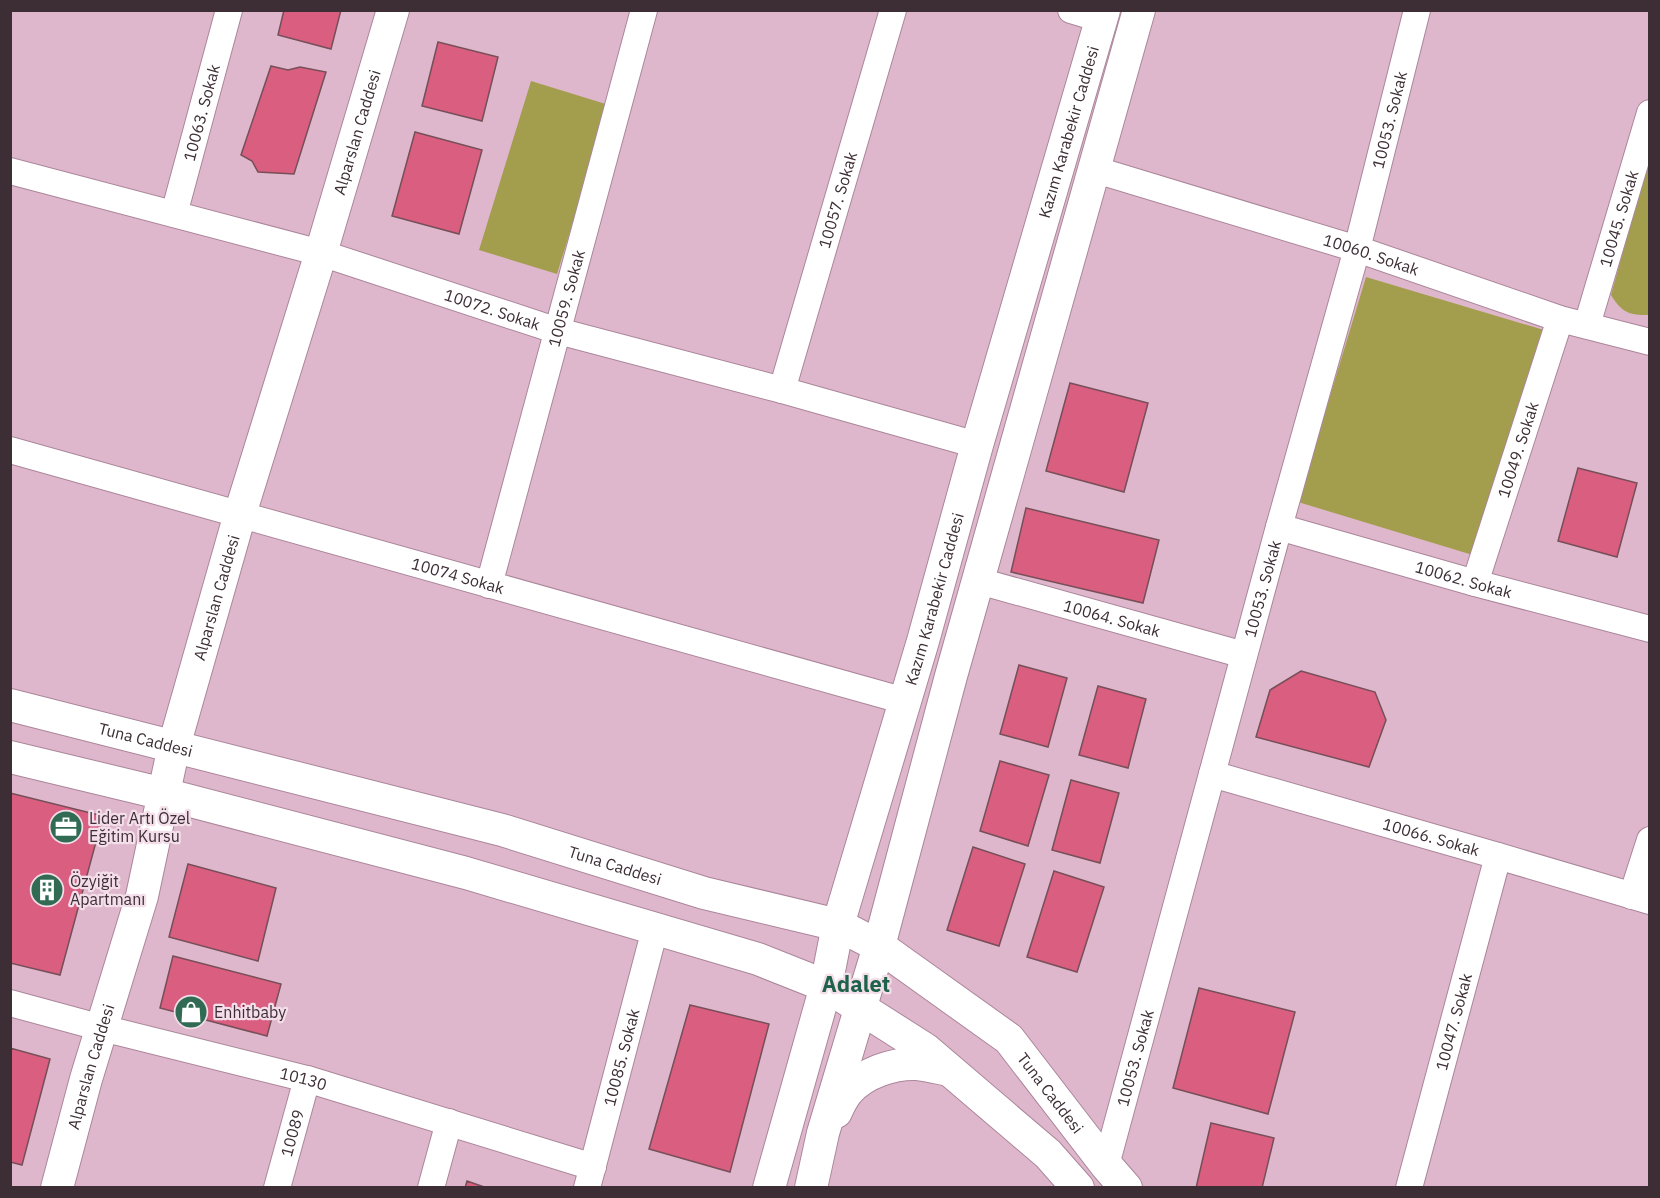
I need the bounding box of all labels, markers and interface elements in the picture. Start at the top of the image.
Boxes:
street label: Kazım Karabekir Caddesi [1034,43,1103,220]
street label: 10063. Sokak [179,61,224,163]
street label: Alparslan Caddesi [329,67,385,197]
street label: 10053. Sokak [1368,68,1411,171]
street label: 10057. Sokak [814,149,861,251]
street label: 10045. Sokak [1595,167,1643,269]
street label: 10060. Sokak [1321,229,1422,280]
street label: 10059. Sokak [544,247,589,349]
street label: 10072. Sokak [442,284,543,335]
street label: 10049. Sokak [1493,399,1543,500]
street label: Kazım Karabekir Caddesi [900,510,968,688]
street label: Alparslan Caddesi [189,532,244,662]
street label: 10053. Sokak [1240,537,1285,640]
street label: 10074 Sokak [409,553,507,598]
street label: 10062. Sokak [1413,556,1515,602]
street label: 10064. Sokak [1061,595,1163,641]
street label: Tuna Caddesi [96,718,195,761]
place label: Lider Artı Özel Eğitim Kursu [89,808,190,846]
office icon: Lider Artı Özel Eğitim Kursu [48,809,84,845]
street label: 10066. Sokak [1380,813,1482,860]
street label: Tuna Caddesi [566,841,664,889]
place label: Özyiğit Apartmanı [70,871,145,909]
building icon: Özyiğit Apartmanı [29,872,65,908]
district label: Adalet [822,969,890,998]
street label: 10047. Sokak [1431,971,1476,1073]
shop icon: Enhitbaby [173,994,209,1030]
street label: Alparslan Caddesi [63,1001,118,1131]
place label: Enhitbaby [214,1002,286,1022]
street label: 10085. Sokak [599,1006,644,1108]
street label: 10053. Sokak [1112,1007,1158,1109]
street label: Tuna Caddesi [1013,1049,1088,1137]
street label: 10130 [278,1063,329,1095]
street label: 10089 [276,1107,308,1159]

